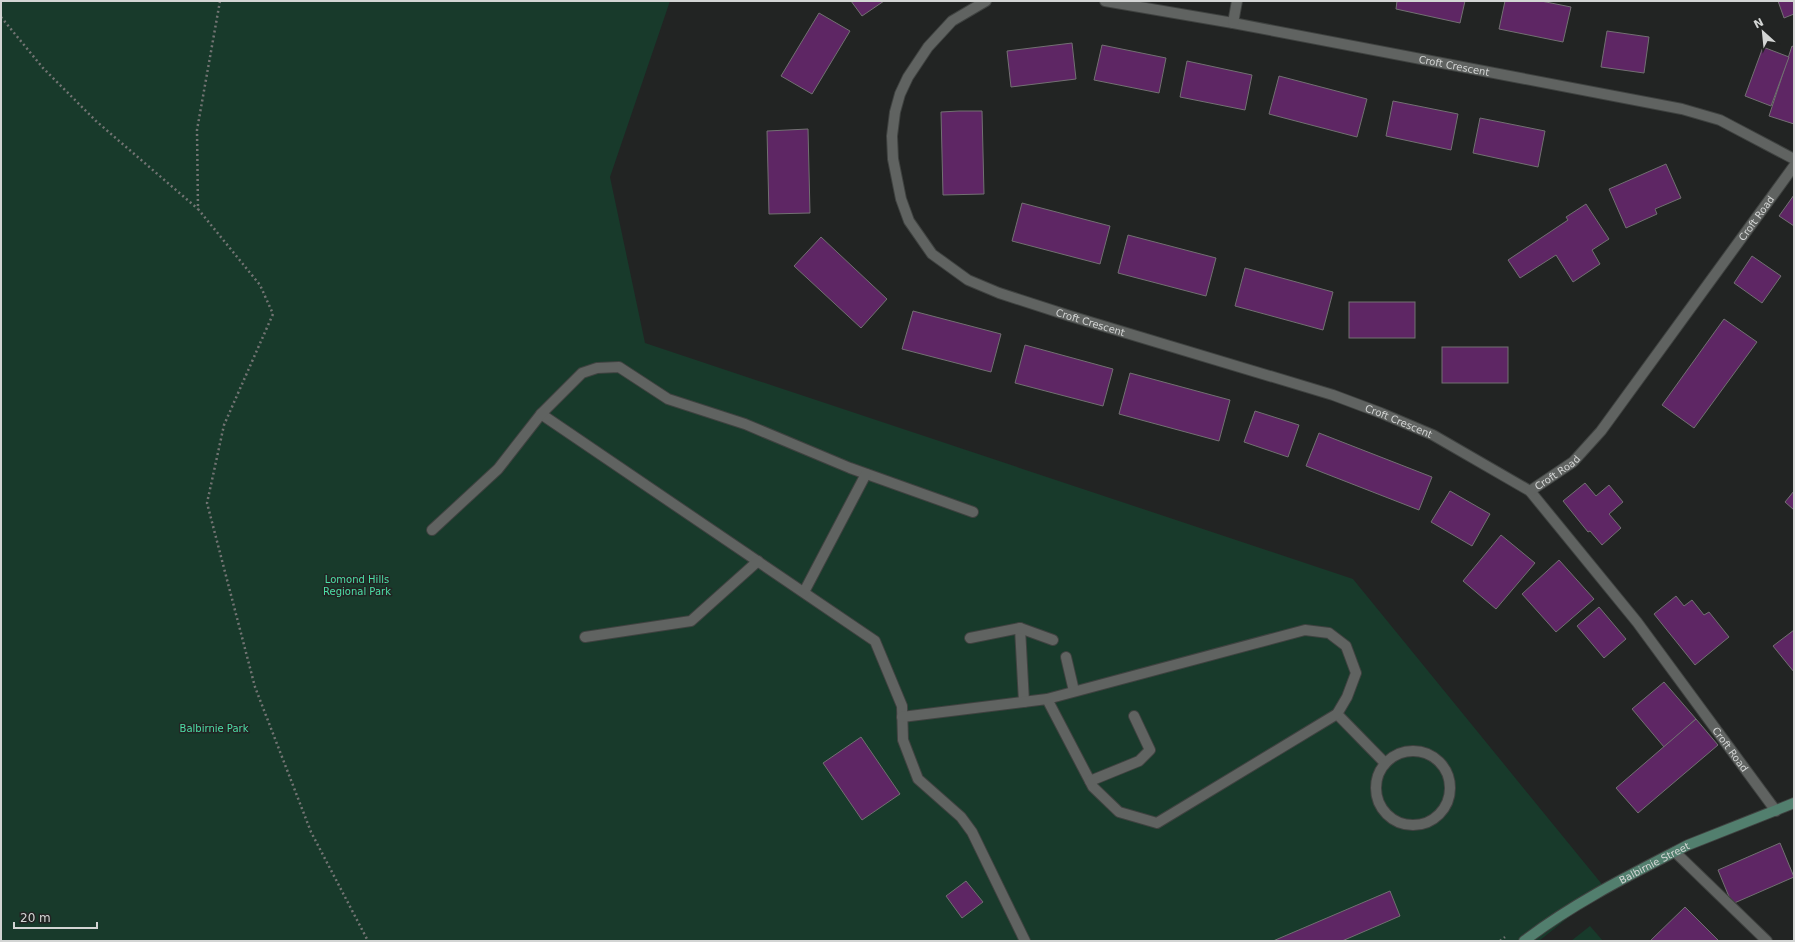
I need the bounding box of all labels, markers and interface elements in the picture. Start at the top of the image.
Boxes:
north arrow [1743,12,1783,52]
text: N [1752,16,1766,31]
street label: Croft Crescent [1418,53,1490,78]
street label: Croft Road [1736,194,1776,243]
street label: Croft Crescent [1055,306,1126,338]
street label: Croft Crescent [1364,402,1434,440]
street label: Croft Road [1532,453,1582,492]
park label: Lomond Hills Regional Park [323,574,391,597]
park label: Balbirnie Park [180,723,249,734]
street label: Croft Road [1711,725,1751,774]
street label: Balbirnie Street [1617,840,1691,886]
scale bar [14,904,97,930]
text: 20 m [20,911,51,925]

